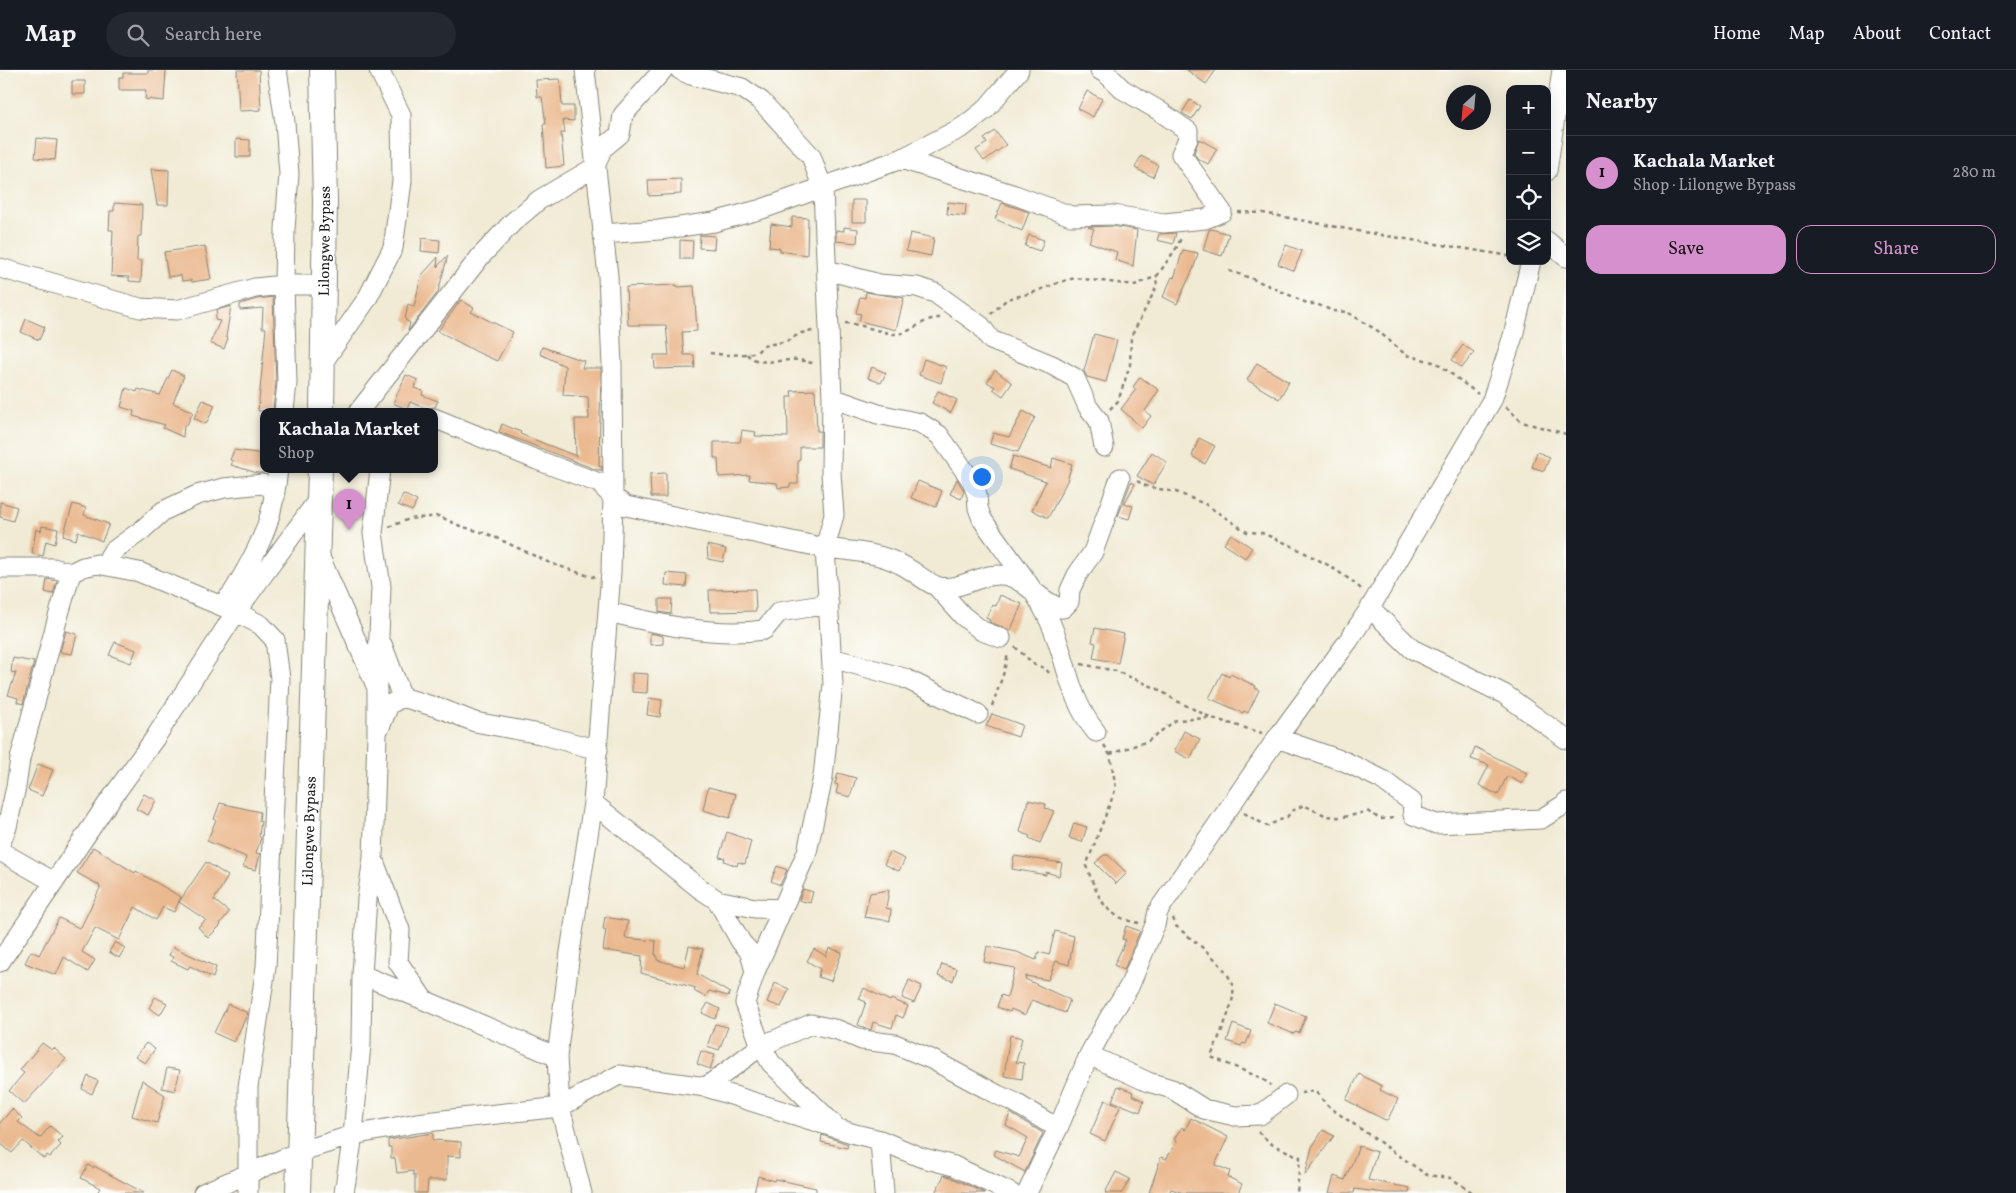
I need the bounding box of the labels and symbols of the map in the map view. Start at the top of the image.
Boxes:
north arrow [1446,85,1491,130]
street label: Lilongwe Bypass [315,186,337,296]
your location [969,464,995,490]
pin: 1 [333,489,365,530]
street label: Lilongwe Bypass [298,776,323,887]

